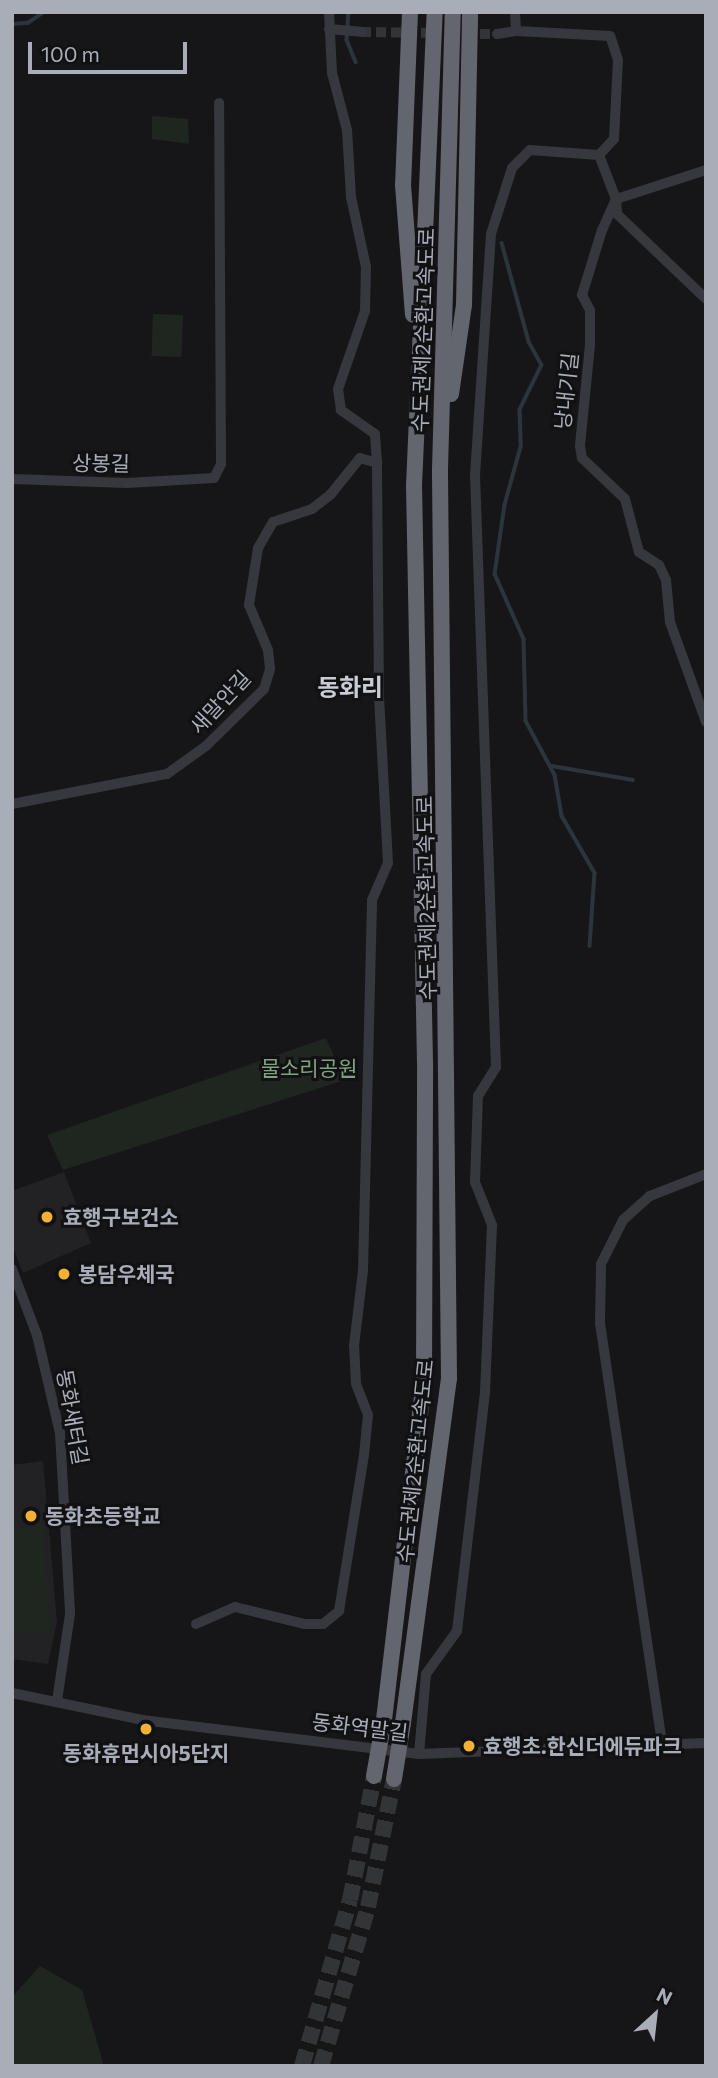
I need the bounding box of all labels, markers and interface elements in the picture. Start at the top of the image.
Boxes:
scale bar [32,28,191,72]
text: 100 m [41,41,100,66]
street label: 수도권제2순환고속도로 [407,227,439,433]
street label: 낭내기길 [549,351,583,431]
street label: 상봉길 [72,450,130,476]
street label: 새말안길 [184,665,256,739]
district label: 동화리 [317,673,383,701]
street label: 수도권제2순환고속도로 [412,795,440,1001]
park label: 물소리공원 [261,1055,357,1081]
place label: 효행구보건소 [63,1204,179,1230]
marker: 효행구보건소 [37,1207,57,1227]
place label: 봉담우체국 [78,1261,175,1287]
marker: 봉담우체국 [56,1266,72,1282]
street label: 수도권제2순환고속도로 [392,1358,438,1564]
street label: 동화새터길 [52,1367,94,1467]
place label: 동화초등학교 [45,1503,161,1529]
marker: 동화초등학교 [23,1508,39,1524]
street label: 동화역말길 [311,1709,409,1745]
marker: 동화휴먼시아5단지 [138,1721,154,1737]
place label: 효행초.한신더에듀파크 [483,1733,682,1759]
marker: 효행초.한신더에듀파크 [461,1738,477,1754]
place label: 동화휴먼시아5단지 [63,1740,229,1766]
north arrow [620,1980,690,2050]
text: N [653,1982,676,2009]

